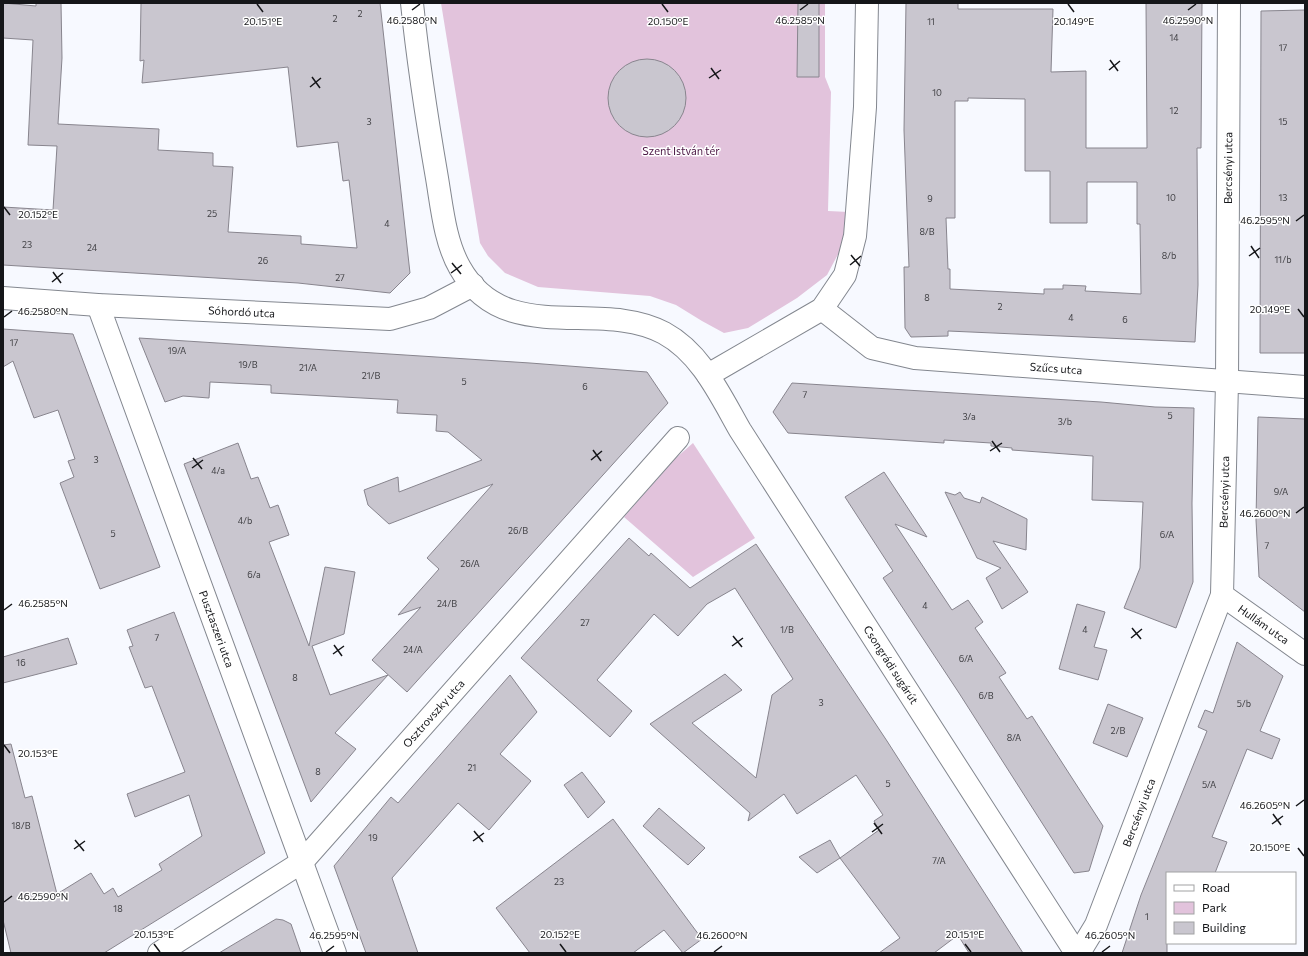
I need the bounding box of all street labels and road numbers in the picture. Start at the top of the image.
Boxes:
street label: Bercsényi utca [1221,132,1234,204]
street label: Sóhordó utca [208,303,275,319]
street label: Szűcs utca [1029,360,1083,376]
street label: Bercsényi utca [1217,456,1231,528]
street label: Pusztaszeri utca [197,588,237,669]
street label: Hullám utca [1236,602,1292,647]
street label: Csongrádi sugárút [861,623,921,706]
street label: Osztrovszky utca [400,677,467,750]
street label: Bercsényi utca [1119,777,1157,848]

